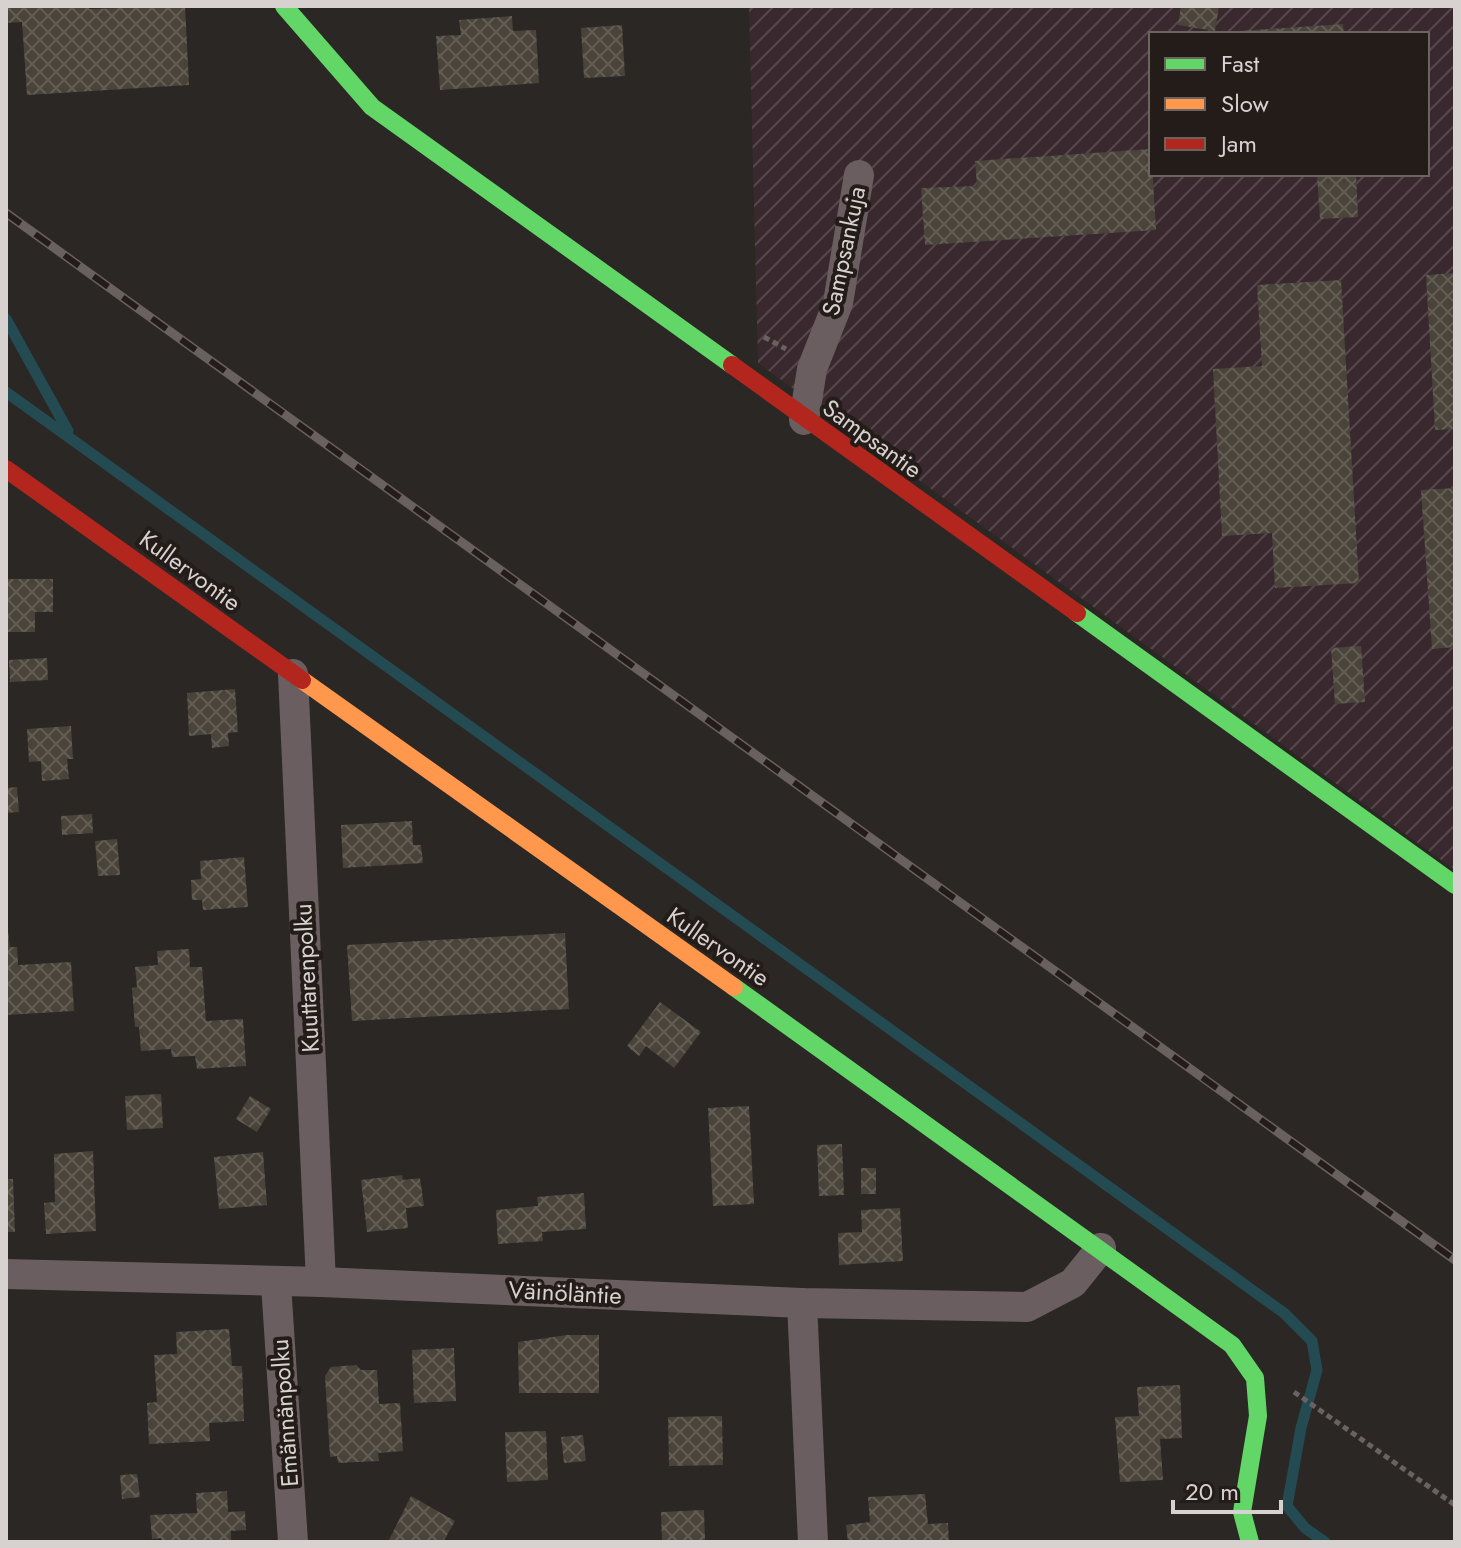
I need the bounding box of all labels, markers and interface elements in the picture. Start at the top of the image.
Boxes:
legend [1149,32,1429,176]
text: Fast [1221,46,1259,81]
text: Slow [1221,86,1269,121]
text: Jam [1218,126,1257,161]
street label: Sampsankuja [813,183,874,319]
street label: Sampsantie [815,391,929,487]
street label: Kullervontie [132,522,248,619]
street label: Kullervontie [660,898,777,995]
street label: Kuuttarenpolku [285,903,328,1053]
street label: Väinöläntie [507,1272,623,1313]
street label: Emännänpolku [262,1338,307,1488]
scale bar [1173,1464,1281,1514]
text: 20 m [1185,1474,1239,1509]

